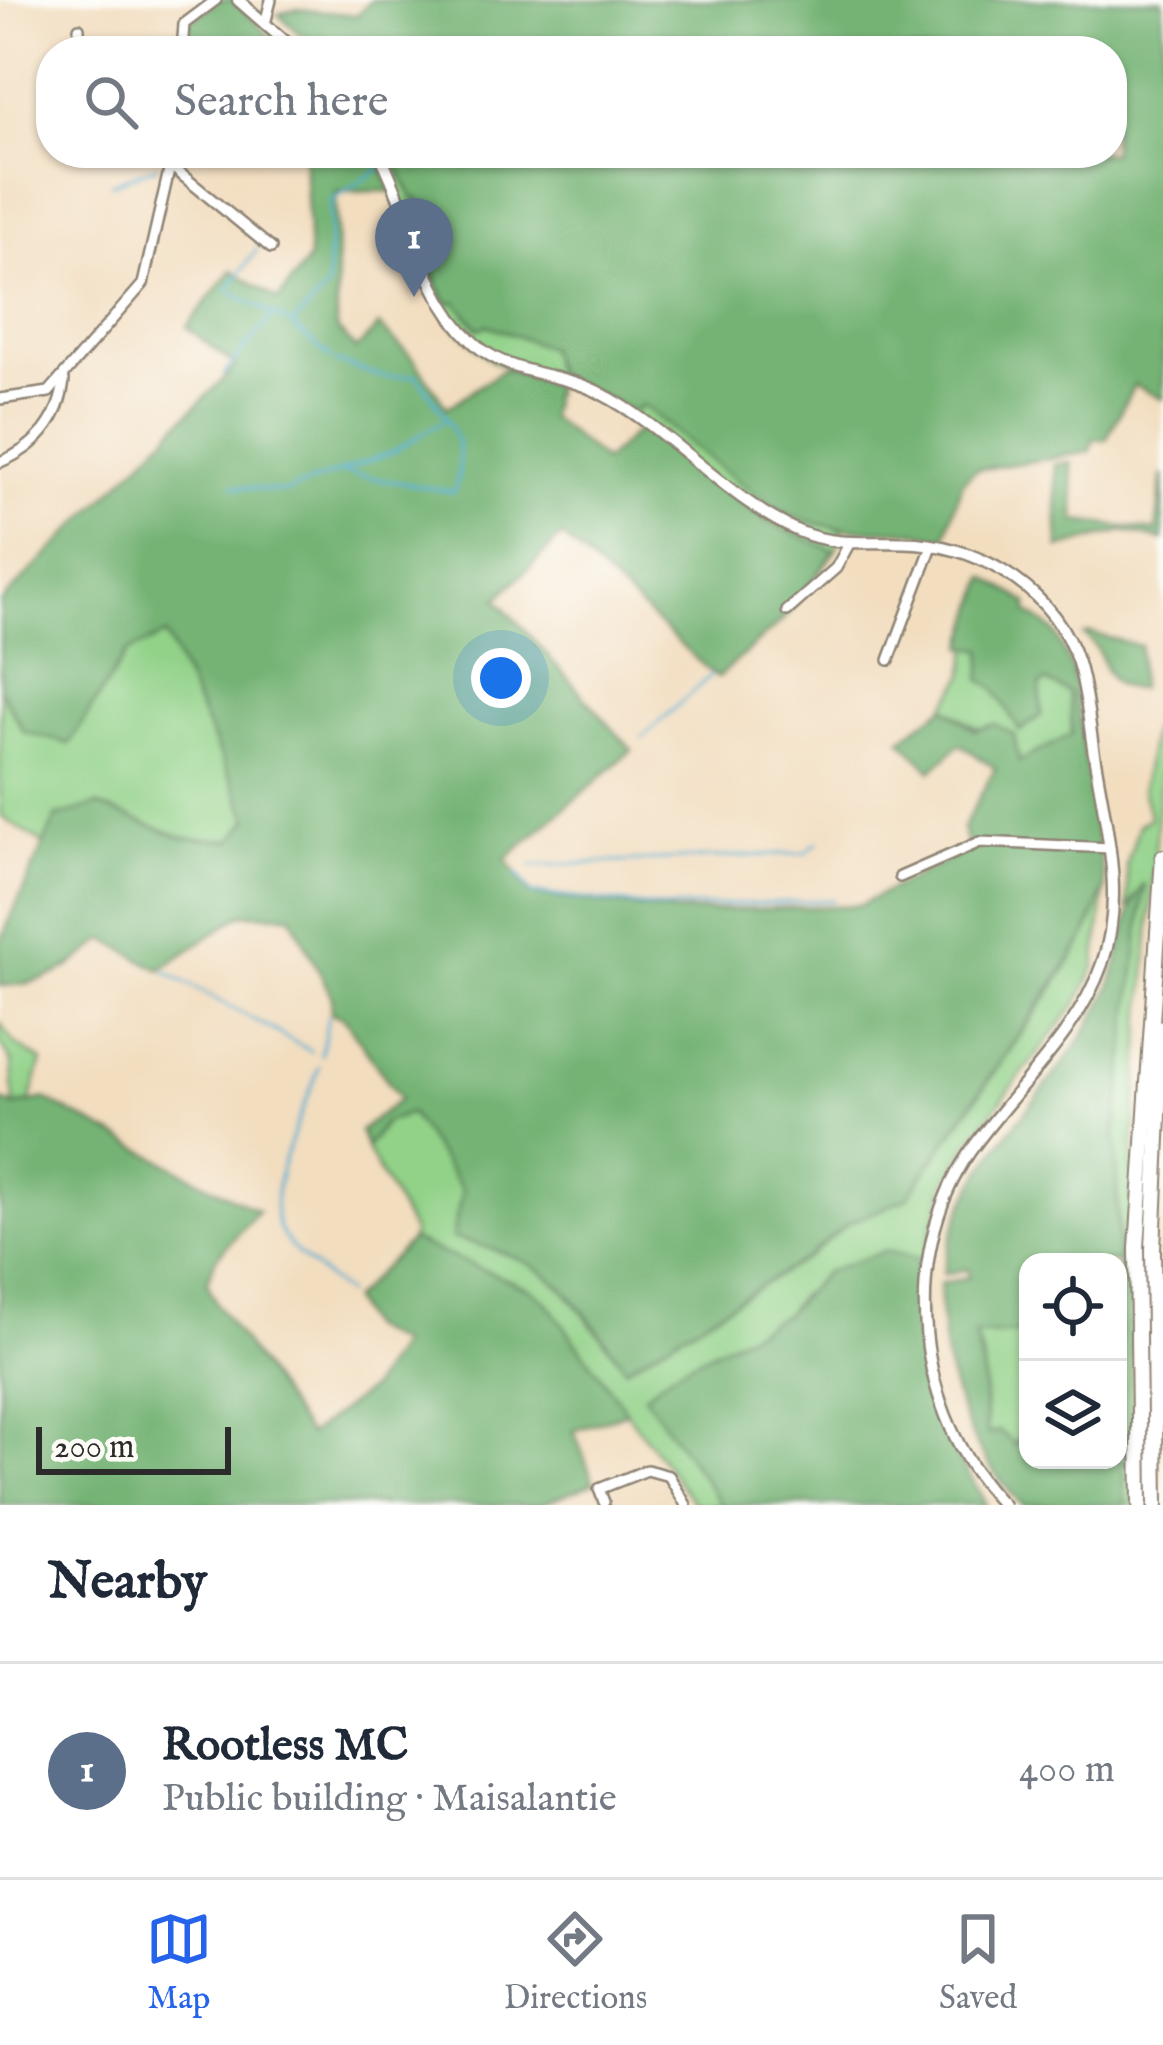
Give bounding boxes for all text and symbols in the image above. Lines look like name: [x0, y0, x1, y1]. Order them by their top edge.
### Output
search box: [36, 36, 1127, 168]
icon: search: [78, 69, 144, 135]
text: Search here: [174, 74, 388, 131]
pin: 1: [375, 198, 453, 297]
your location: [471, 648, 531, 708]
map controls: [1019, 1253, 1127, 1469]
button: locate: [1019, 1253, 1127, 1361]
button: layers: [1019, 1361, 1127, 1469]
scale bar: [36, 1421, 231, 1474]
text: 200 m: [54, 1427, 135, 1469]
text: Nearby: [48, 1551, 207, 1616]
text: Rootless MC: [162, 1718, 408, 1775]
text: 1: [80, 1746, 94, 1795]
text: 400 m: [1019, 1746, 1115, 1795]
text: Public building · Maisalantie: [162, 1775, 617, 1824]
tab: Map: [146, 1906, 212, 2020]
tab: Directions: [504, 1906, 647, 2020]
tab: Saved: [939, 1906, 1017, 2020]

